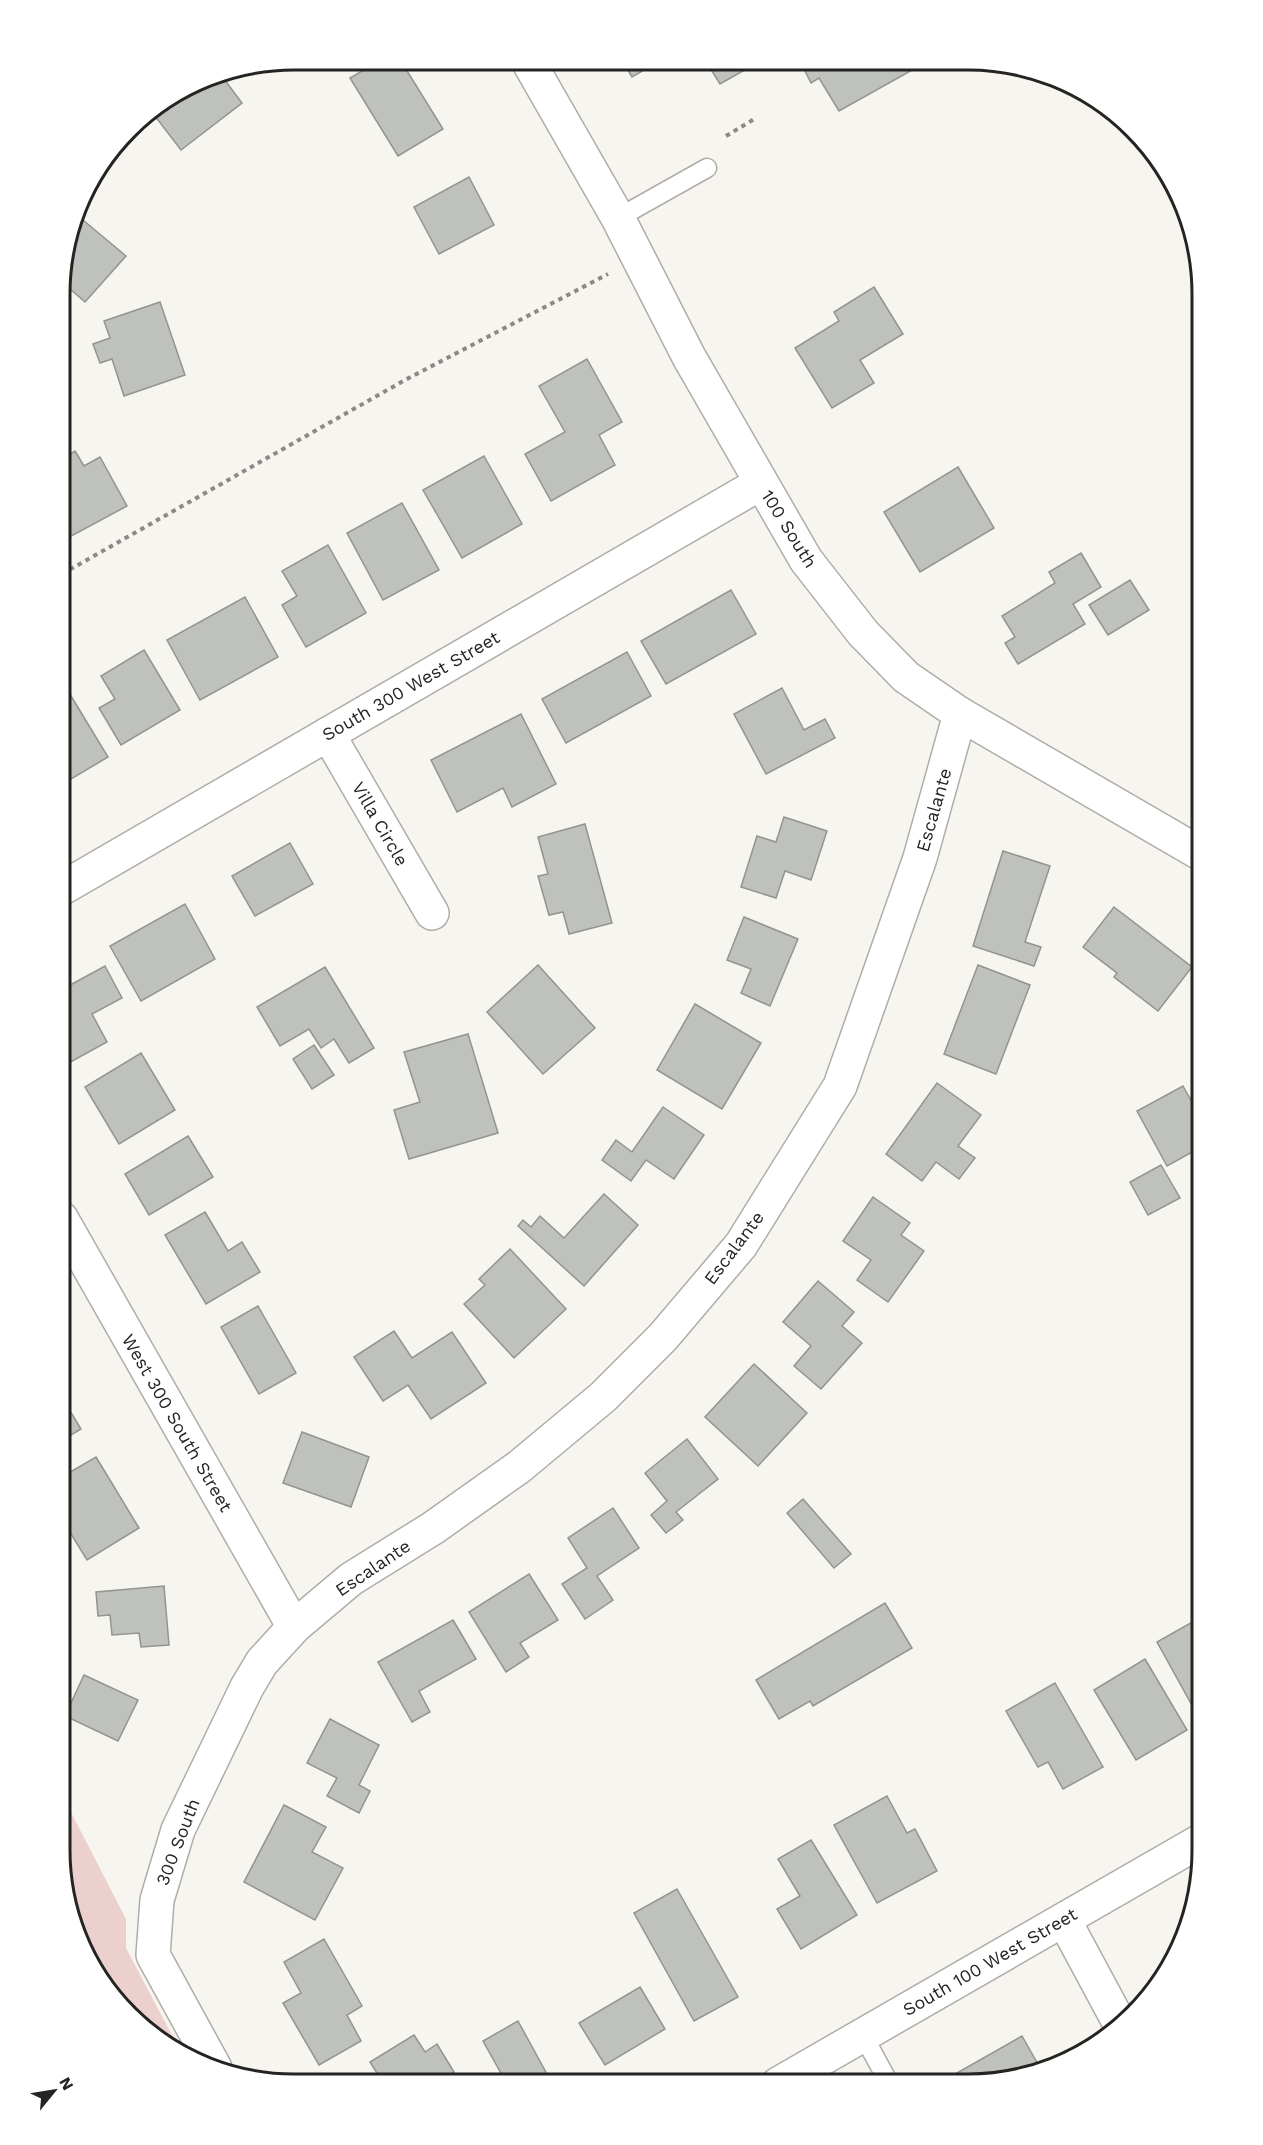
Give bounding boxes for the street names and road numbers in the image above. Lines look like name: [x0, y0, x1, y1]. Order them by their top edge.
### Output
street label: 100 South: [757, 486, 822, 571]
street label: South 300 West Street: [318, 626, 504, 745]
street label: Escalante: [912, 766, 955, 854]
street label: Villa Circle: [348, 778, 413, 870]
street label: Escalante: [699, 1207, 768, 1288]
street label: West 300 South Street: [118, 1330, 237, 1516]
street label: Escalante: [331, 1535, 414, 1600]
street label: 300 South: [151, 1796, 204, 1888]
street label: South 100 West Street: [899, 1903, 1081, 2020]

